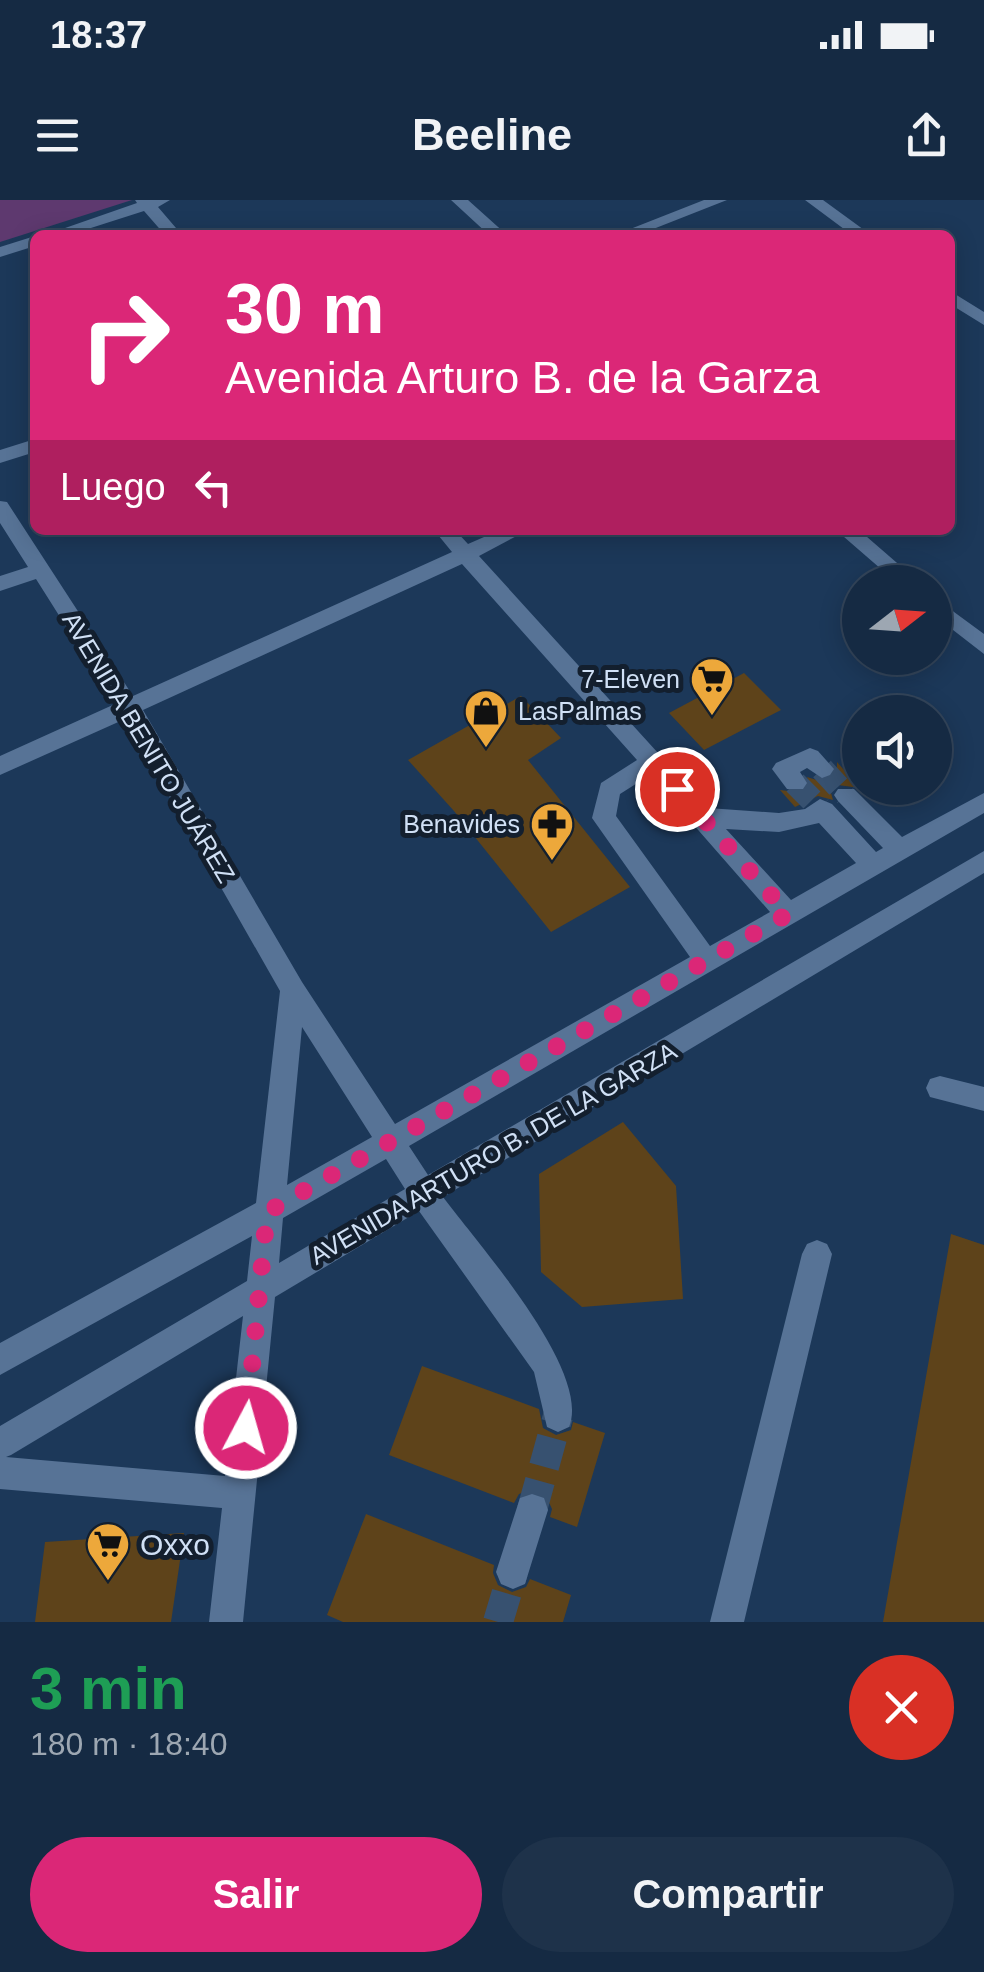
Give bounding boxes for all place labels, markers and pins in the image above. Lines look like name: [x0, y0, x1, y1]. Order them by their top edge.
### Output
supermarket icon: 7-Eleven: [689, 656, 735, 717]
place label: 7-Eleven: [581, 665, 680, 693]
shop icon: LasPalmas: [463, 688, 509, 749]
place label: LasPalmas: [518, 697, 642, 725]
pin: [635, 747, 720, 832]
pharmacy icon: Benavides: [529, 801, 575, 862]
place label: Benavides: [403, 810, 520, 838]
supermarket icon: Oxxo: [85, 1521, 131, 1582]
place label: Oxxo: [140, 1528, 210, 1561]

